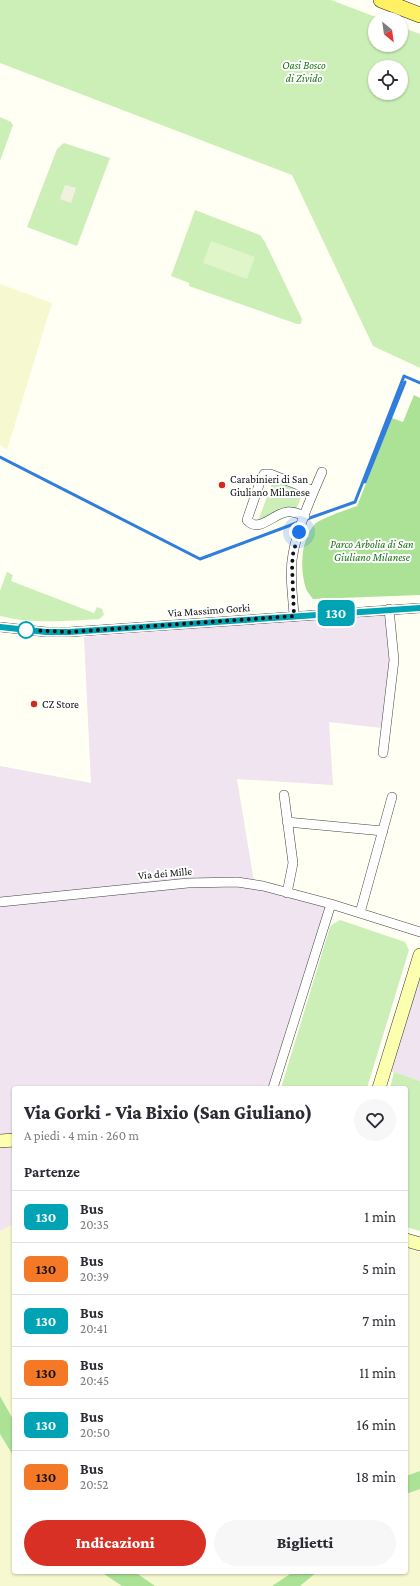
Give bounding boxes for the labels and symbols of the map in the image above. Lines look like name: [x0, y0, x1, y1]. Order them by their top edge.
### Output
north arrow: [368, 12, 408, 52]
park label: Oasi Bosco di Zivido: [282, 59, 326, 84]
place label: Carabinieri di San Giuliano Milanese: [230, 473, 310, 498]
marker: Carabinieri di San Giuliano Milanese: [217, 480, 227, 490]
your location: [289, 522, 309, 542]
park label: Parco Arbolia di San Giuliano Milanese: [330, 538, 414, 563]
line badge: 130: [313, 600, 359, 626]
street label: Via Massimo Gorki: [167, 601, 251, 619]
unlabelled marker: [17, 621, 35, 639]
place label: CZ Store: [42, 698, 79, 710]
marker: CZ Store: [29, 699, 39, 709]
street label: Via dei Mille: [137, 865, 193, 881]

